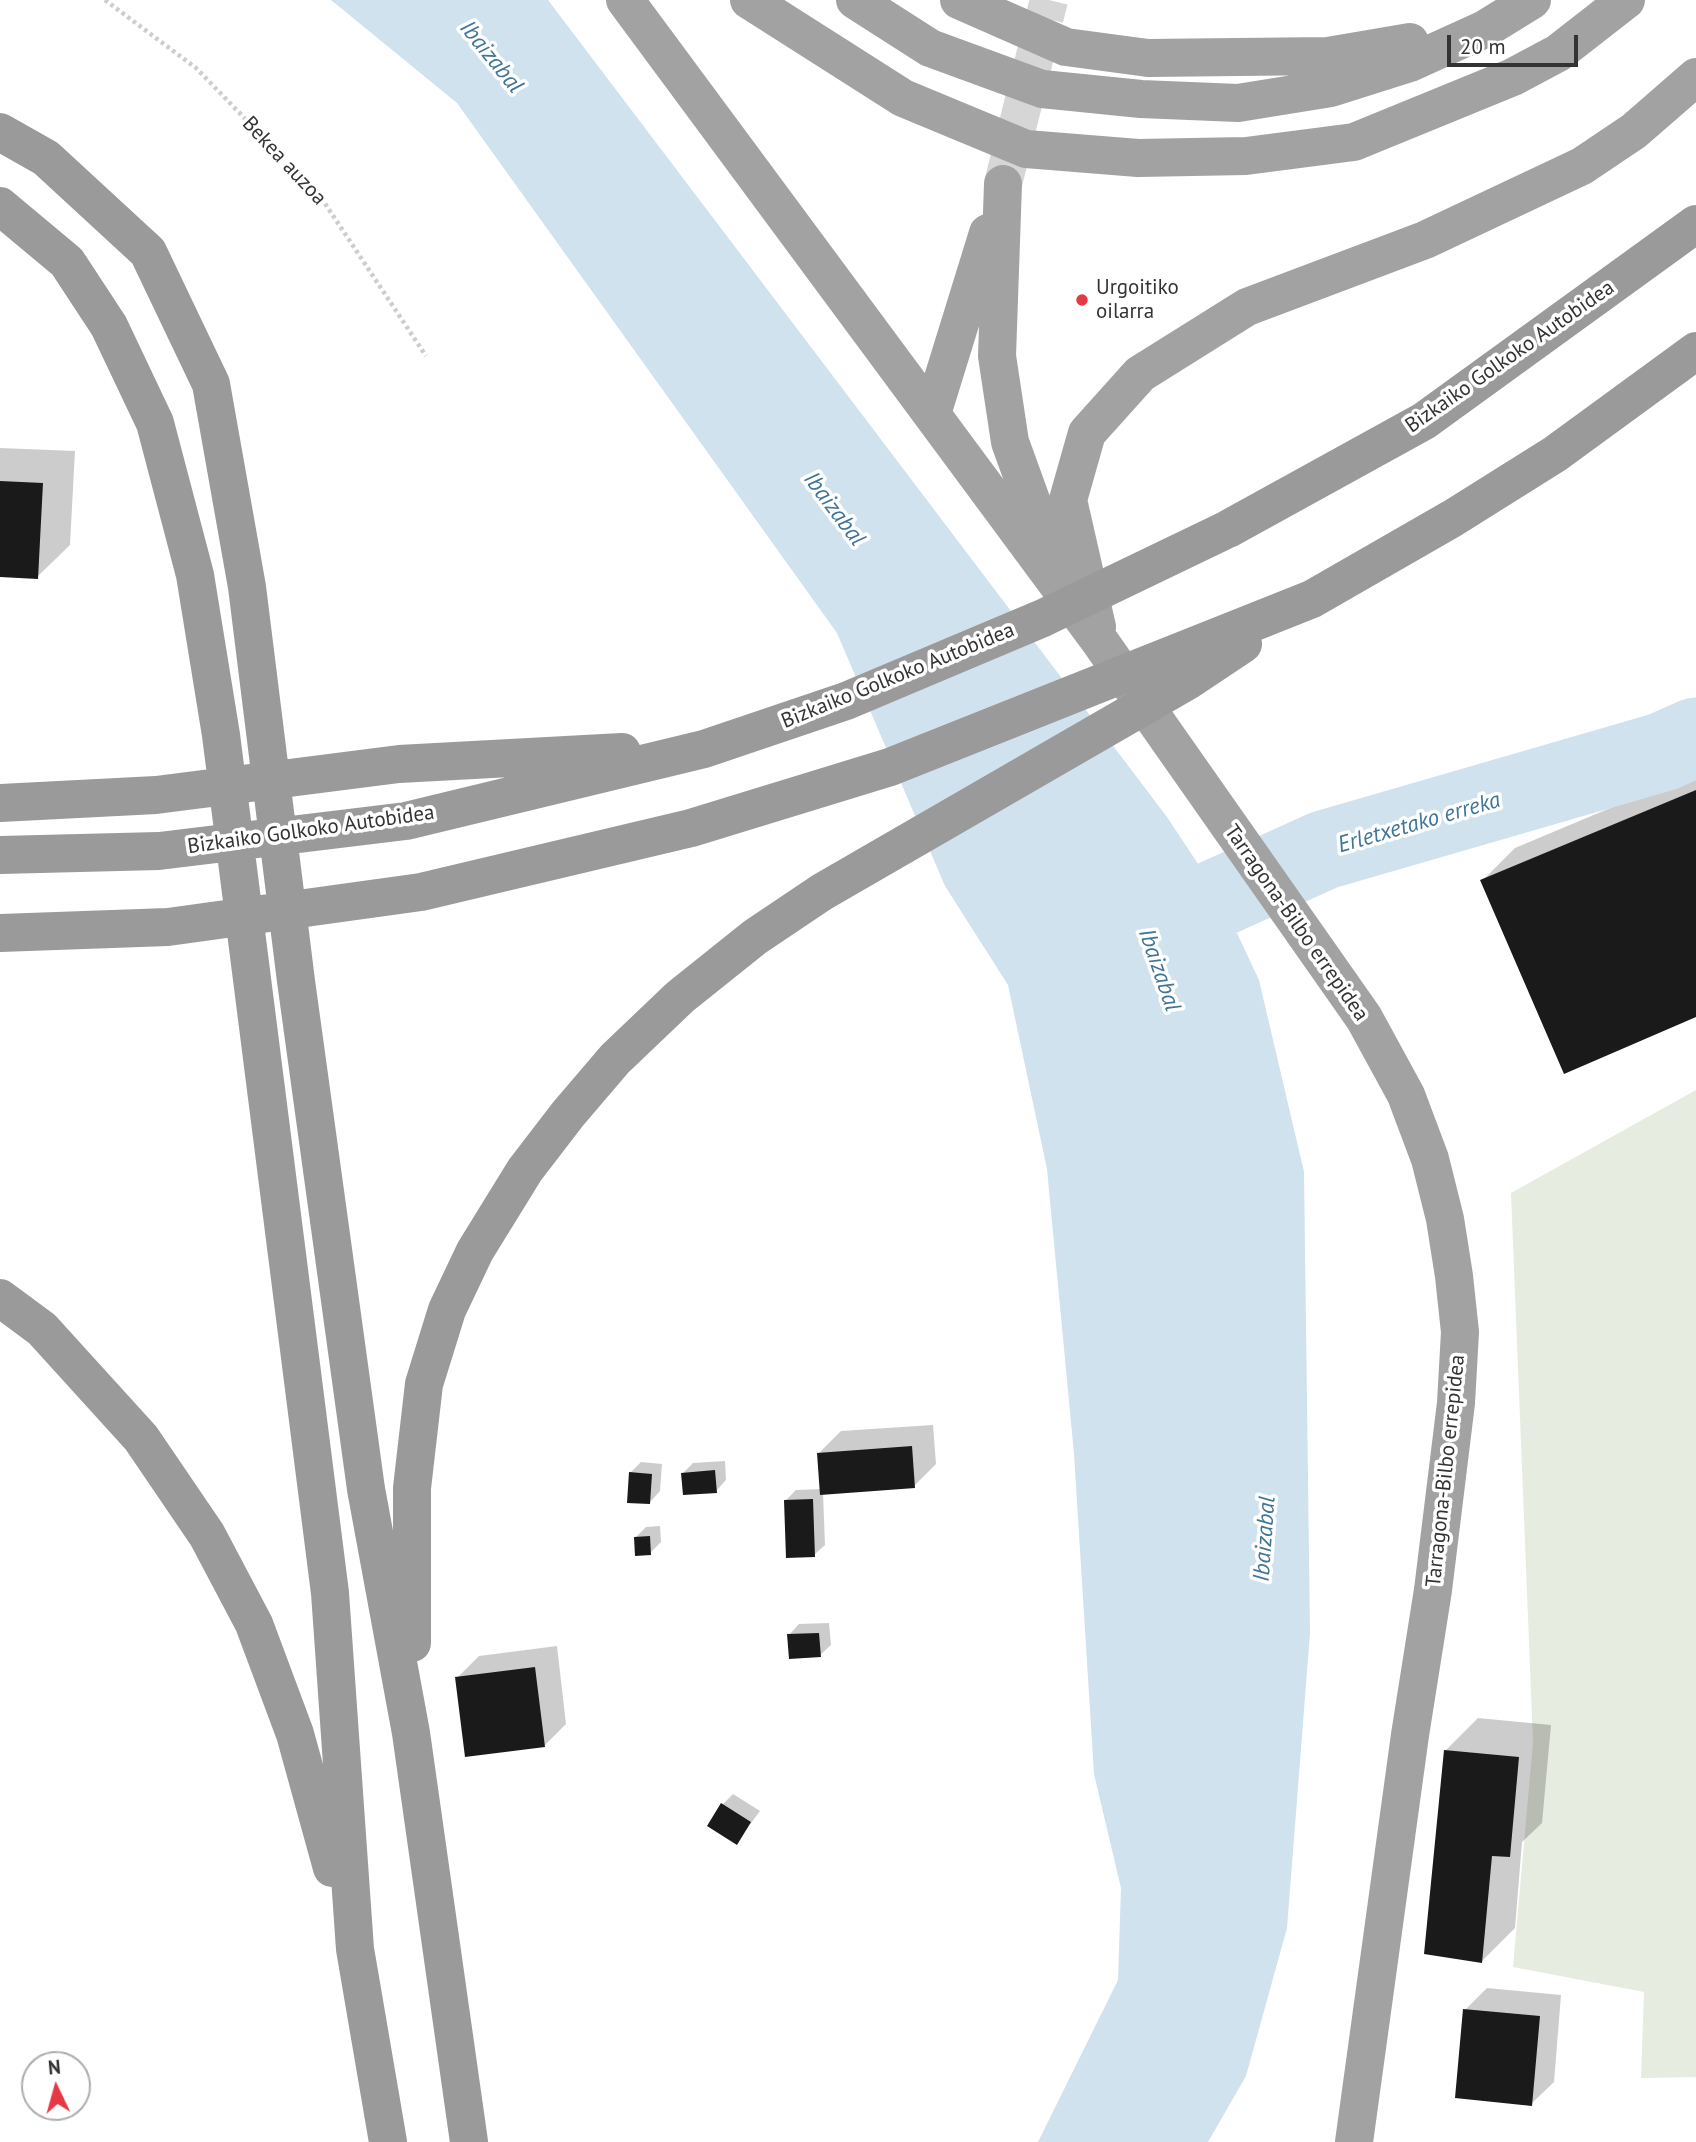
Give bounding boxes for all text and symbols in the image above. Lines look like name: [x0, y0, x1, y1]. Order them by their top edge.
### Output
water label: Ibaizabal: [453, 15, 529, 99]
scale bar: [1451, 21, 1582, 65]
text: 20 m: [1460, 33, 1506, 60]
street label: Bekea auzoa: [237, 111, 331, 211]
place label: Urgoitiko oilarra: [1096, 275, 1179, 325]
street label: Bizkaiko Golkoko Autobidea: [1401, 275, 1619, 439]
marker: Urgoitiko oilarra: [1074, 292, 1090, 308]
water label: Ibaizabal: [797, 467, 871, 551]
street label: Bizkaiko Golkoko Autobidea: [778, 618, 1018, 734]
water label: Erletxetako erreka: [1335, 787, 1503, 859]
street label: Bizkaiko Golkoko Autobidea: [186, 800, 436, 860]
street label: Tarragona-Bilbo errepidea: [1219, 820, 1373, 1026]
water label: Ibaizabal: [1132, 925, 1186, 1015]
street label: Tarragona-Bilbo errepidea: [1421, 1353, 1471, 1589]
water label: Ibaizabal: [1248, 1495, 1282, 1583]
north arrow: [21, 2051, 91, 2121]
text: N: [47, 2055, 62, 2080]

